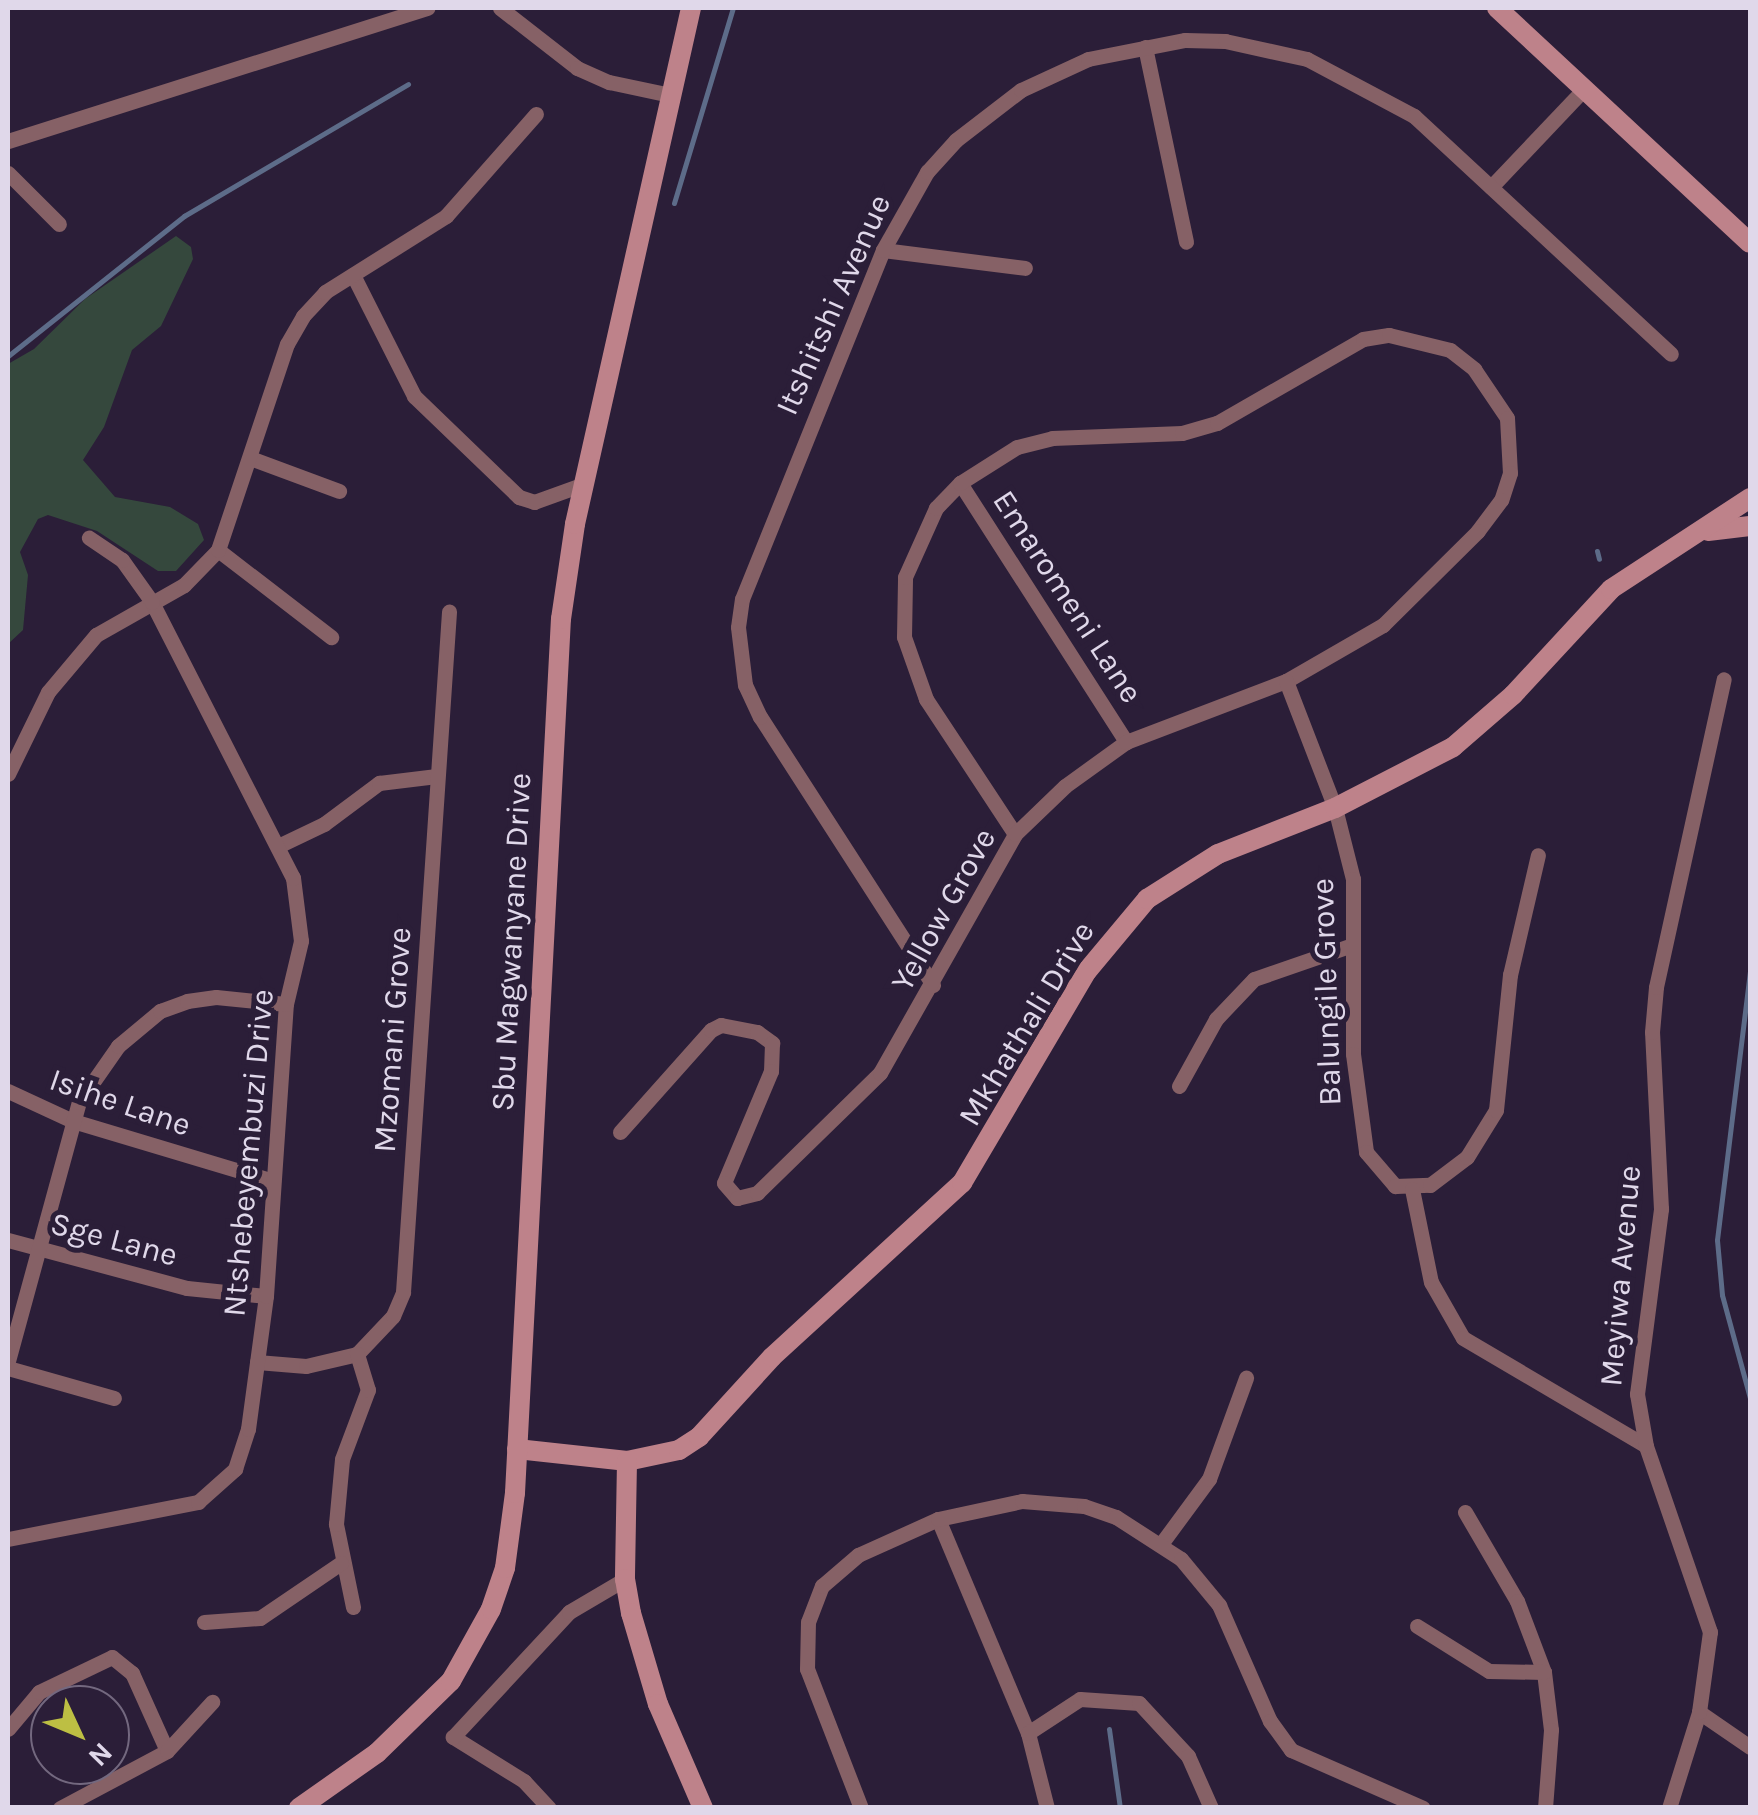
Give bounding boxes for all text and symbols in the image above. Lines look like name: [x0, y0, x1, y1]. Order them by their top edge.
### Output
street label: Itshitshi Avenue: [768, 189, 900, 421]
street label: Emaromeni Lane: [984, 484, 1150, 710]
street label: Sbu Magwanyane Drive: [484, 772, 540, 1112]
street label: Yellow Grove: [884, 822, 1004, 998]
street label: Balungile Grove: [1304, 877, 1350, 1107]
street label: Mkhathali Drive: [951, 915, 1103, 1133]
street label: Mzomani Grove: [366, 926, 420, 1154]
street label: Ntshebeyembuzi Drive: [216, 988, 282, 1318]
street label: Isihe Lane: [44, 1061, 196, 1145]
street label: Meyiwa Avenue: [1592, 1164, 1650, 1388]
street label: Sge Lane: [46, 1205, 182, 1275]
north arrow: [30, 1685, 130, 1785]
text: N: [82, 1736, 119, 1773]

